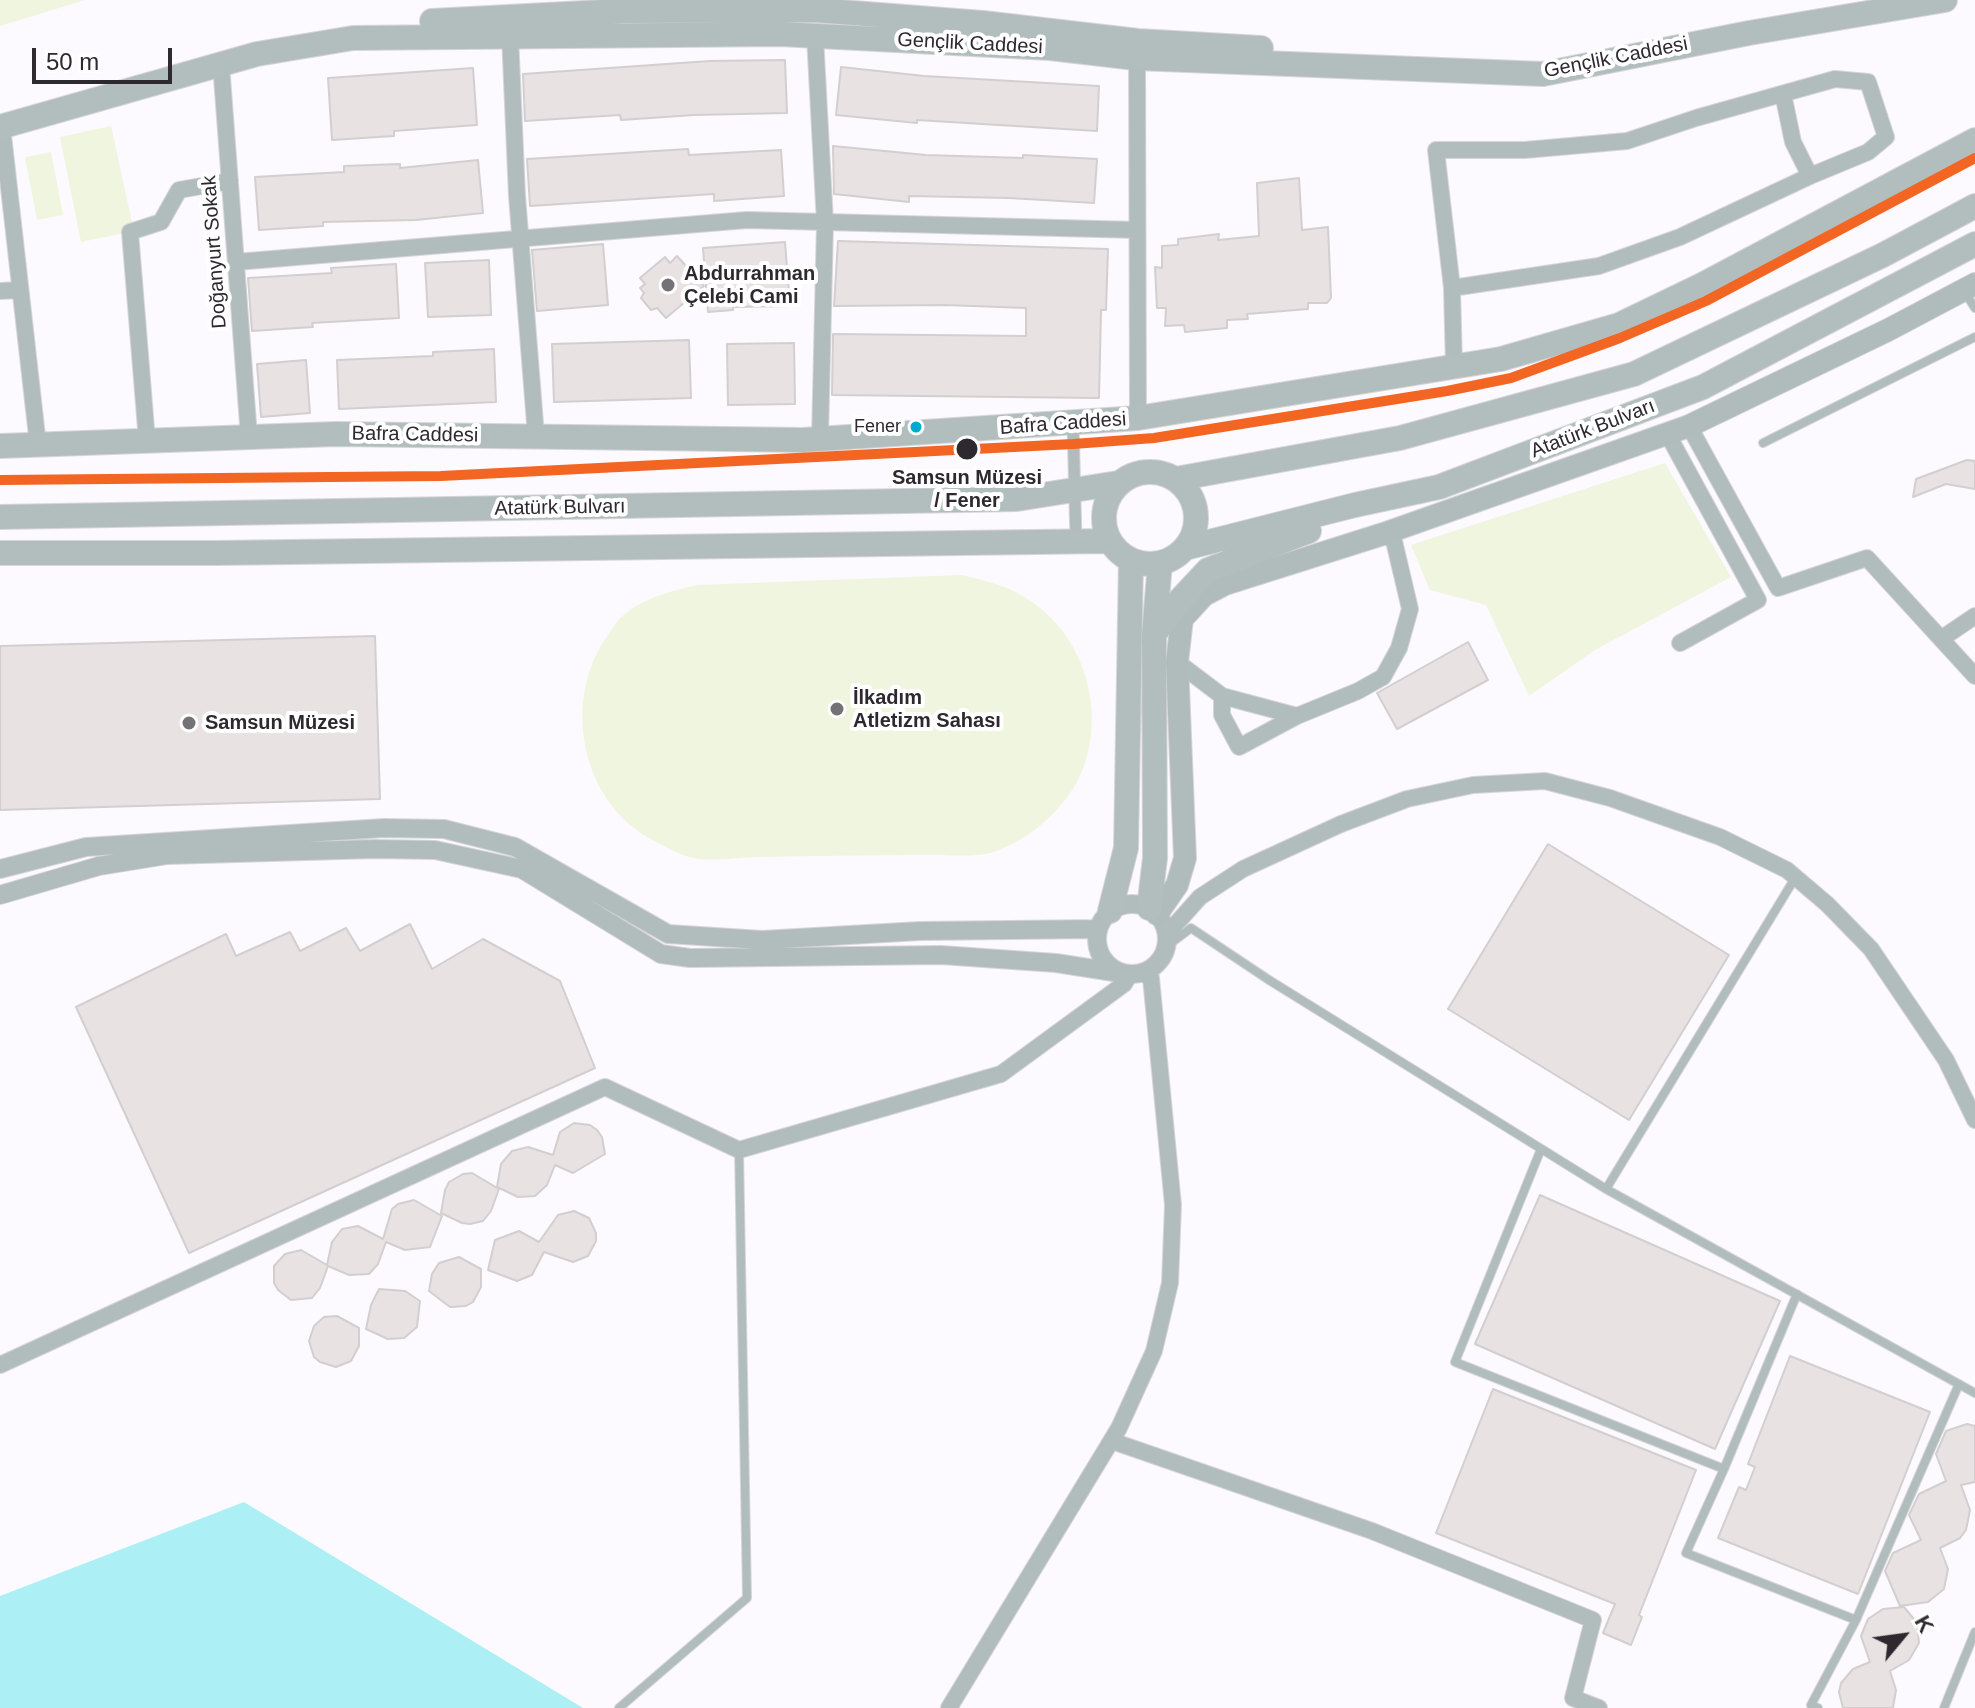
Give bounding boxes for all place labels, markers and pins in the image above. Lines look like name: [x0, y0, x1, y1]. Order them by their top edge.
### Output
place label: Abdurrahman Çelebi Cami: [684, 262, 815, 309]
marker: Abdurrahman Çelebi Cami: [659, 276, 677, 294]
place label: Fener: [854, 416, 901, 438]
marker: Fener: [908, 419, 924, 435]
marker: Samsun Müzesi / Fener: [954, 436, 980, 462]
place label: Samsun Müzesi / Fener: [892, 466, 1042, 513]
place label: İlkadım Atletizm Sahası: [853, 686, 1001, 733]
marker: İlkadım Atletizm Sahası: [828, 700, 846, 718]
place label: Samsun Müzesi: [205, 711, 355, 735]
marker: Samsun Müzesi: [180, 714, 198, 732]

